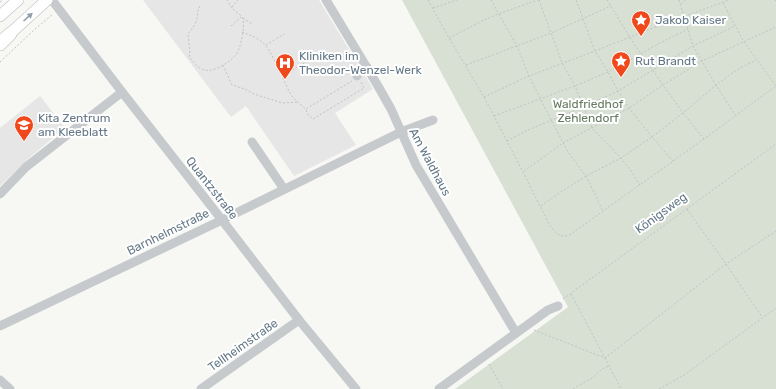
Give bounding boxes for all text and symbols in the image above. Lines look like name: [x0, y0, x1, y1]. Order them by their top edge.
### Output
place icon: Jakob Kaiser: [630, 9, 652, 37]
one-way arrow: [23, 12, 33, 22]
place label: Jakob Kaiser: [655, 13, 727, 27]
place label: Kliniken im Theodor-Wenzel-Werk: [299, 49, 423, 77]
place icon: Rut Brandt: [610, 50, 632, 78]
hospital icon: Kliniken im Theodor-Wenzel-Werk: [274, 52, 296, 80]
place label: Rut Brandt: [635, 54, 696, 68]
park label: Waldfriedhof Zehlendorf: [553, 97, 624, 125]
place label: Kita Zentrum am Kleeblatt: [38, 111, 110, 139]
school or university icon: Kita Zentrum am Kleeblatt: [13, 114, 35, 142]
street label: Am Waldhaus: [406, 126, 454, 198]
street label: Quantzstraße: [183, 154, 241, 222]
street label: Königsweg: [632, 190, 690, 236]
street label: Barnhelmstraße: [125, 206, 212, 258]
street label: Tellheimstraße: [206, 316, 281, 374]

